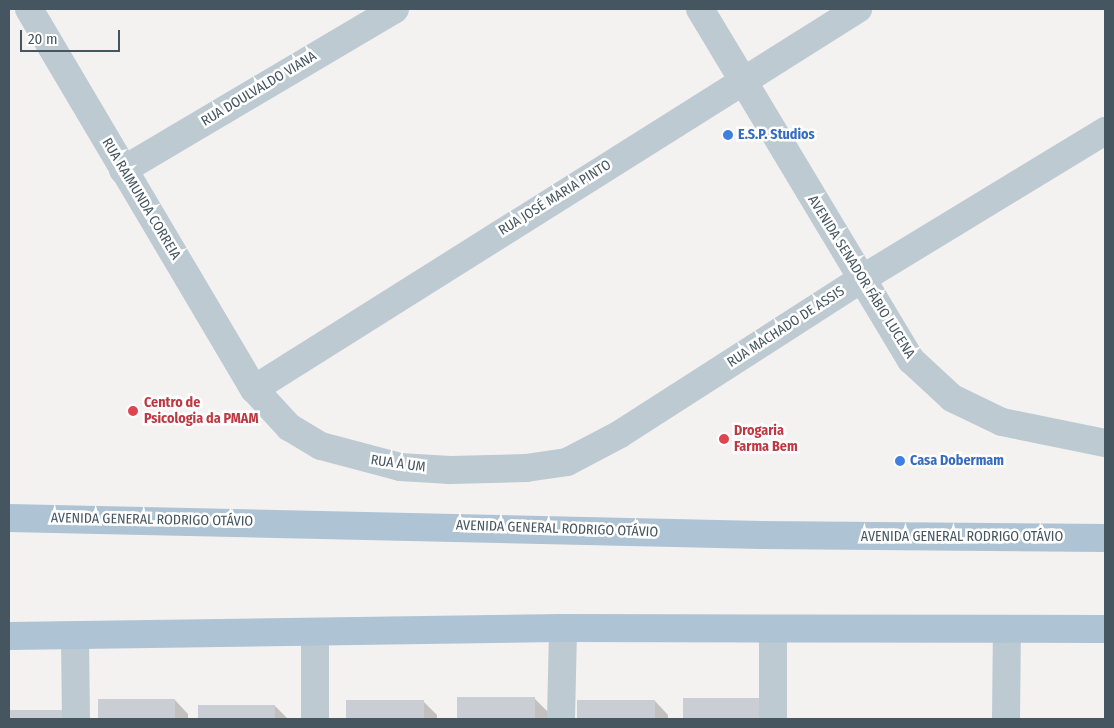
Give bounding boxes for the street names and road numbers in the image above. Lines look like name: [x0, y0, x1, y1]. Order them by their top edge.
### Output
street label: RUA DOULVALDO VIANA: [198, 48, 320, 130]
street label: RUA RAIMUNDA CORREIA: [98, 135, 184, 263]
street label: RUA JOSÉ MARIA PINTO: [496, 157, 614, 239]
street label: AVENIDA SENADOR FÁBIO LUCENA: [804, 193, 918, 361]
street label: RUA MACHADO DE ASSIS: [724, 283, 848, 371]
street label: RUA A UM: [370, 452, 426, 476]
street label: AVENIDA GENERAL RODRIGO OTÁVIO: [51, 510, 253, 530]
street label: AVENIDA GENERAL RODRIGO OTÁVIO: [456, 517, 658, 541]
street label: AVENIDA GENERAL RODRIGO OTÁVIO: [861, 529, 1063, 545]

